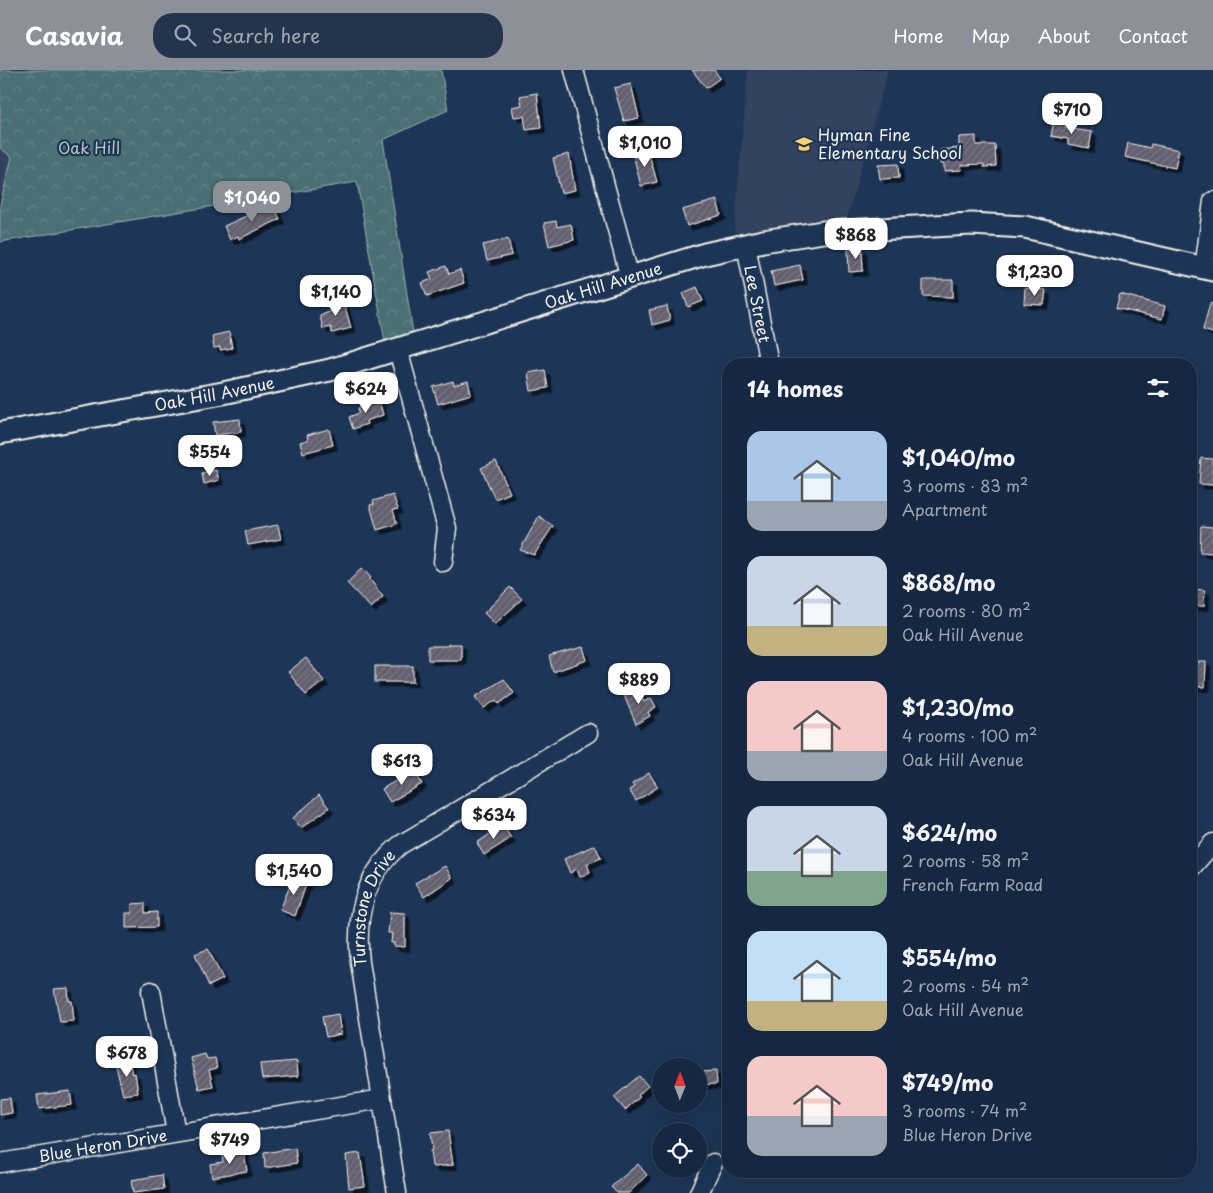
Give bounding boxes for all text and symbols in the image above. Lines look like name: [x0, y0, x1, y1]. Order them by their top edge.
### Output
search box: [153, 13, 503, 58]
text: Casavia: [25, 17, 123, 53]
icon: search: [171, 21, 199, 49]
text: Search here: [211, 21, 320, 49]
text: Home: [893, 22, 943, 49]
text: Map: [971, 22, 1010, 49]
text: About: [1038, 22, 1090, 49]
text: Contact: [1118, 22, 1188, 49]
pin: $710: [1042, 92, 1102, 135]
text: $710: [1053, 97, 1091, 121]
place label: Hyman Fine Elementary School: [818, 122, 962, 164]
pin: $1,010: [604, 126, 686, 168]
text: $1,010: [619, 130, 671, 154]
school or university icon: Hyman Fine Elementary School: [794, 134, 814, 154]
park label: Oak Hill: [58, 135, 120, 159]
pin: $1,040: [211, 180, 293, 223]
text: $1,040: [224, 185, 280, 209]
pin: $868: [826, 218, 886, 260]
text: $868: [836, 222, 876, 246]
pin: $1,230: [994, 254, 1076, 297]
street label: Oak Hill Avenue: [541, 255, 665, 314]
text: $1,230: [1007, 259, 1063, 283]
street label: Lee Street: [739, 263, 778, 345]
pin: $1,140: [295, 274, 377, 317]
text: $1,140: [311, 279, 361, 303]
street label: Oak Hill Avenue: [152, 369, 277, 416]
pin: $624: [336, 372, 396, 414]
text: 14 homes: [747, 372, 843, 404]
icon: filters: [1144, 374, 1172, 402]
text: $624: [345, 376, 387, 400]
pin: $554: [180, 434, 240, 477]
text: $554: [189, 439, 231, 463]
text: $1,040/mo: [902, 441, 1015, 473]
icon: home: [787, 451, 847, 511]
text: 3 rooms · 83 m²: [902, 473, 1028, 497]
text: Apartment: [902, 497, 987, 521]
text: $868/mo: [902, 566, 995, 598]
icon: home: [787, 576, 847, 636]
text: 2 rooms · 80 m²: [902, 598, 1031, 622]
text: Oak Hill Avenue: [902, 622, 1024, 646]
pin: $889: [609, 662, 669, 705]
text: $889: [619, 667, 659, 691]
text: $1,230/mo: [902, 691, 1014, 723]
icon: home: [787, 701, 847, 761]
text: 4 rooms · 100 m²: [902, 723, 1037, 747]
pin: $613: [372, 744, 432, 786]
text: Oak Hill Avenue: [902, 747, 1024, 771]
text: $613: [383, 748, 422, 772]
pin: $634: [464, 798, 524, 840]
text: $634: [473, 802, 515, 826]
text: $624/mo: [902, 816, 997, 848]
icon: home: [787, 826, 847, 886]
street label: Turnstone Drive: [346, 843, 400, 968]
text: 2 rooms · 58 m²: [902, 848, 1029, 872]
pin: $1,540: [253, 854, 335, 896]
text: $1,540: [267, 858, 321, 882]
text: French Farm Road: [902, 872, 1043, 896]
text: $554/mo: [902, 941, 997, 973]
icon: home: [787, 951, 847, 1011]
text: 2 rooms · 54 m²: [902, 973, 1029, 997]
text: Oak Hill Avenue: [902, 997, 1024, 1021]
pin: $678: [97, 1036, 157, 1078]
text: $678: [107, 1040, 147, 1064]
north arrow: [652, 1058, 708, 1112]
map controls: [652, 1058, 707, 1178]
text: $749/mo: [902, 1066, 993, 1098]
icon: home: [787, 1076, 847, 1136]
text: 3 rooms · 74 m²: [902, 1098, 1027, 1122]
street label: Blue Heron Drive: [36, 1122, 169, 1167]
pin: $749: [200, 1122, 260, 1165]
text: Blue Heron Drive: [902, 1122, 1032, 1146]
button: locate: [652, 1123, 707, 1178]
text: $749: [210, 1127, 250, 1151]

